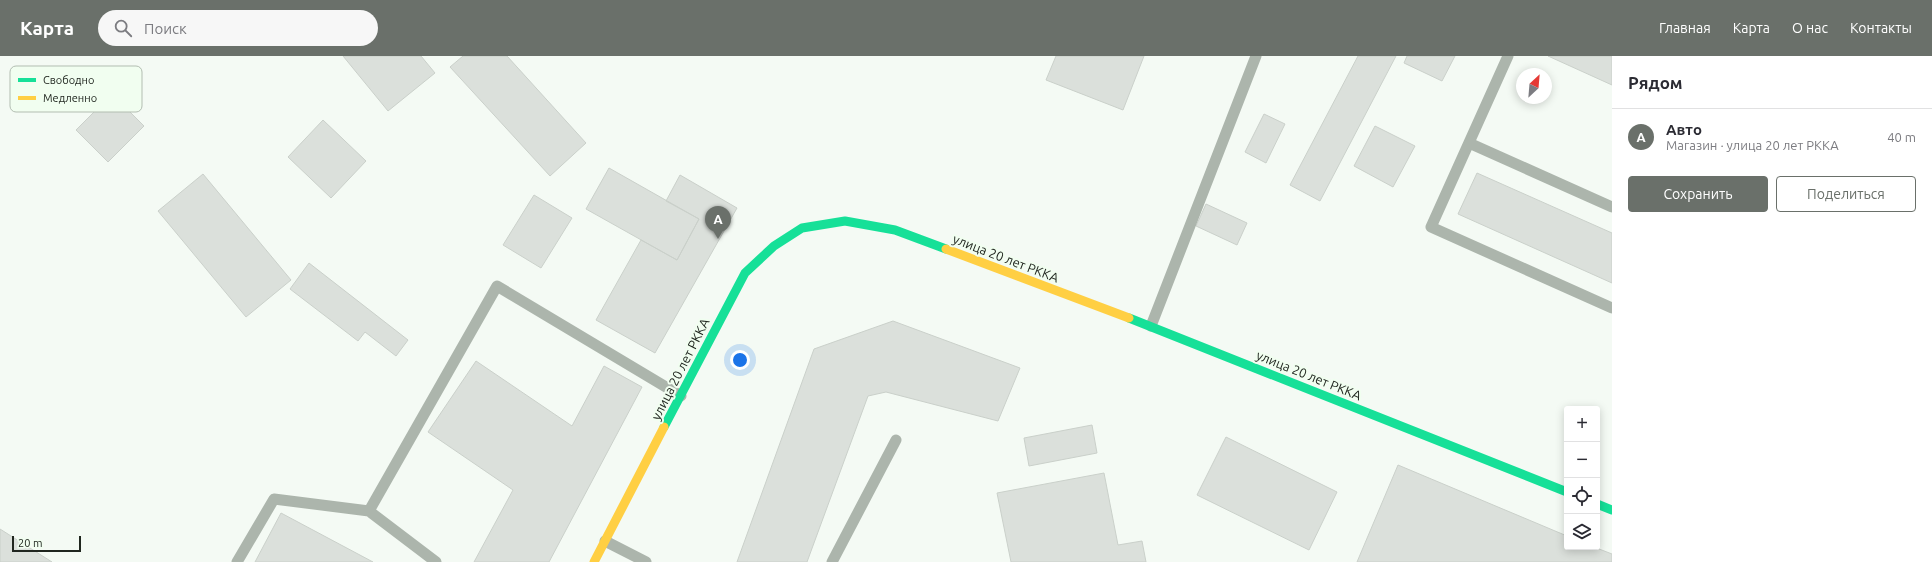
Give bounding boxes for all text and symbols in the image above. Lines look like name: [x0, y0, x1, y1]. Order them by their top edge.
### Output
search box: [98, 10, 378, 46]
text: Карта: [20, 17, 74, 39]
icon: search: [112, 17, 134, 39]
text: Поиск: [144, 20, 187, 37]
text: Главная: [1659, 20, 1711, 36]
text: Карта: [1733, 20, 1770, 36]
text: О нас: [1792, 20, 1828, 36]
text: Контакты: [1850, 20, 1912, 36]
legend: [10, 66, 142, 112]
north arrow: [1516, 68, 1552, 104]
text: Рядом: [1628, 73, 1683, 92]
text: Свободно: [43, 74, 94, 86]
text: Медленно: [43, 92, 97, 104]
text: Авто: [1666, 121, 1702, 138]
text: A: [1636, 130, 1646, 144]
text: 40 m: [1887, 130, 1916, 144]
text: Магазин · улица 20 лет РККА: [1666, 138, 1839, 152]
button: Сохранить: [1628, 176, 1768, 212]
button: Поделиться: [1776, 176, 1916, 212]
pin: A: [705, 206, 731, 239]
street label: улица 20 лет РККА: [951, 231, 1061, 285]
street label: улица 20 лет РККА: [648, 315, 712, 422]
street label: улица 20 лет РККА: [1254, 347, 1364, 403]
your location: [730, 350, 750, 370]
map controls: [1564, 406, 1600, 550]
button: +: [1564, 406, 1600, 442]
button: −: [1564, 442, 1600, 478]
button: locate: [1564, 478, 1600, 514]
button: layers: [1564, 514, 1600, 550]
scale bar: [12, 534, 81, 553]
text: 20 m: [18, 537, 42, 549]

